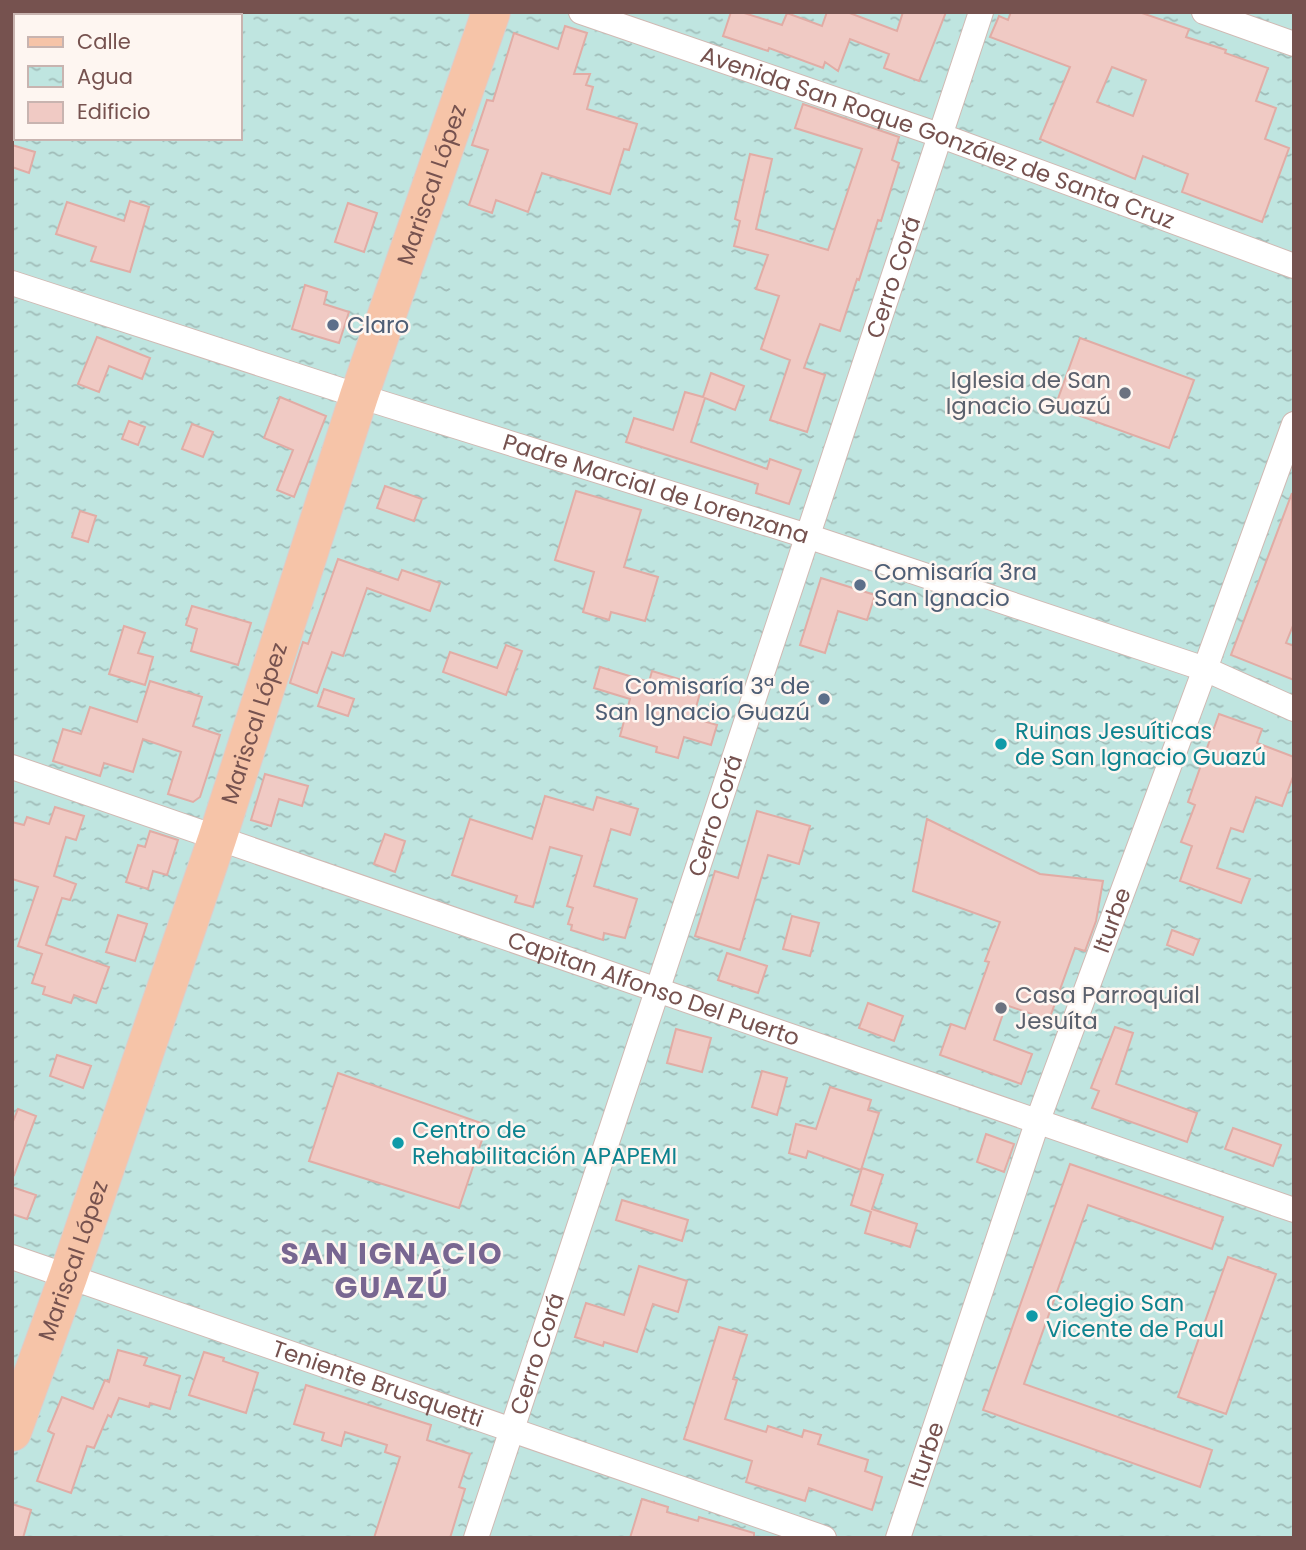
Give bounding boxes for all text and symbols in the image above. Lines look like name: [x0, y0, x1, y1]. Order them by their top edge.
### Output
legend: [14, 14, 242, 140]
text: Calle: [77, 27, 131, 56]
street label: Avenida San Roque González de Santa Cruz: [696, 38, 1179, 237]
text: Agua: [77, 62, 133, 91]
text: Edificio: [77, 97, 151, 126]
street label: Mariscal López: [389, 100, 474, 269]
street label: Cerro Corá: [858, 212, 928, 342]
place label: Claro: [347, 309, 409, 341]
marker: Claro: [325, 317, 341, 333]
place label: Iglesia de San Ignacio Guazú: [946, 364, 1111, 422]
marker: Iglesia de San Ignacio Guazú: [1117, 385, 1133, 401]
street label: Padre Marcial de Lorenzana: [499, 426, 813, 552]
place label: Comisaría 3ra San Ignacio: [874, 556, 1037, 614]
marker: Comisaría 3ra San Ignacio: [852, 577, 868, 593]
street label: Mariscal López: [213, 638, 295, 808]
place label: Comisaría 3ª de San Ignacio Guazú: [595, 670, 810, 728]
marker: Comisaría 3ª de San Ignacio Guazú: [816, 691, 832, 707]
place label: Ruinas Jesuíticas de San Ignacio Guazú: [1015, 715, 1266, 773]
marker: Ruinas Jesuíticas de San Ignacio Guazú: [993, 736, 1009, 752]
street label: Cerro Corá: [680, 750, 750, 881]
street label: Iturbe: [1085, 883, 1139, 957]
street label: Capitan Alfonso Del Puerto: [503, 924, 804, 1054]
place label: Casa Parroquial Jesuíta: [1015, 979, 1200, 1037]
marker: Casa Parroquial Jesuíta: [993, 1000, 1009, 1016]
place label: Centro de Rehabilitación APAPEMI: [412, 1114, 677, 1172]
marker: Centro de Rehabilitación APAPEMI: [390, 1135, 406, 1151]
street label: Mariscal López: [30, 1176, 116, 1345]
district label: SAN IGNACIO GUAZÚ: [280, 1232, 504, 1309]
place label: Colegio San Vicente de Paul: [1046, 1287, 1224, 1345]
street label: Cerro Corá: [502, 1289, 572, 1419]
marker: Colegio San Vicente de Paul: [1024, 1308, 1040, 1324]
street label: Teniente Brusquetti: [268, 1332, 488, 1435]
street label: Iturbe: [900, 1418, 952, 1491]

